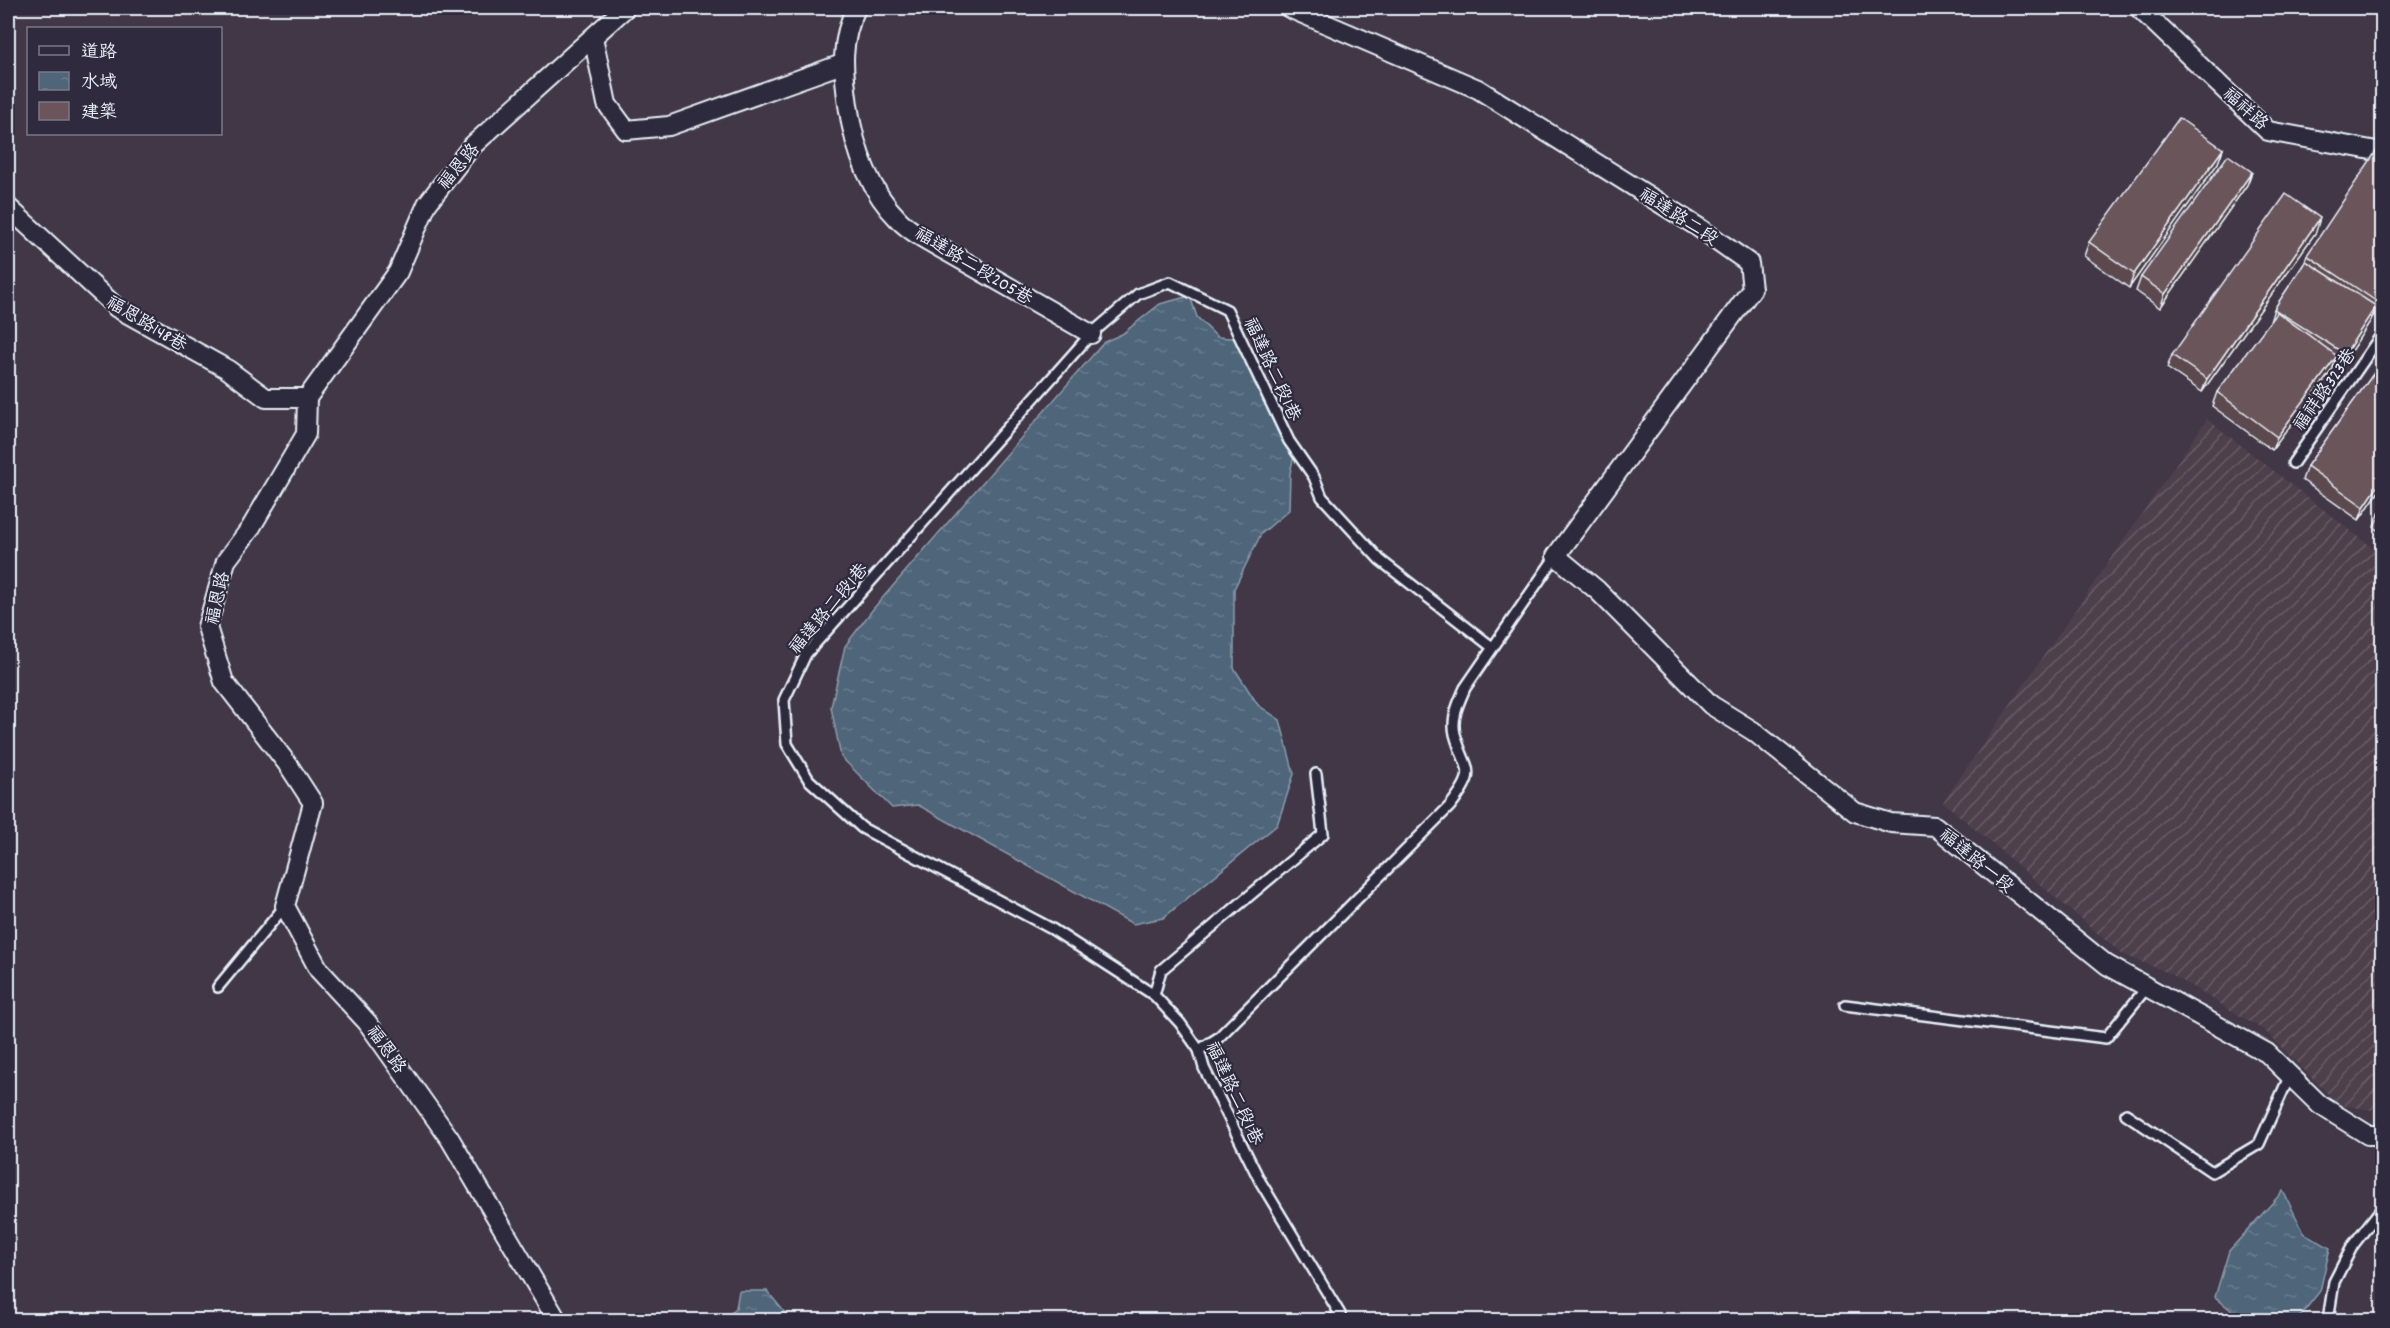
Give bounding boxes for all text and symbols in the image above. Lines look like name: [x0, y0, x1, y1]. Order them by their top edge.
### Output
legend: [27, 27, 222, 135]
text: 道路: [81, 41, 117, 66]
text: 水域: [81, 71, 117, 96]
street label: 福祥路: [2216, 83, 2273, 137]
text: 建築: [81, 101, 117, 126]
street label: 福恩路: [433, 139, 487, 196]
street label: 福達路二段: [1633, 183, 1722, 253]
street label: 福達路二段205巷: [909, 222, 1037, 312]
street label: 福恩路148巷: [100, 291, 191, 359]
street label: 福達路二段1巷: [1236, 314, 1306, 426]
street label: 福祥路323巷: [2288, 344, 2364, 437]
street label: 福達路二段1巷: [784, 559, 875, 661]
street label: 福恩路: [201, 569, 238, 628]
street label: 福達路一段: [1933, 824, 2018, 900]
street label: 福恩路: [359, 1021, 411, 1080]
street label: 福達路二段1巷: [1198, 1038, 1268, 1150]

